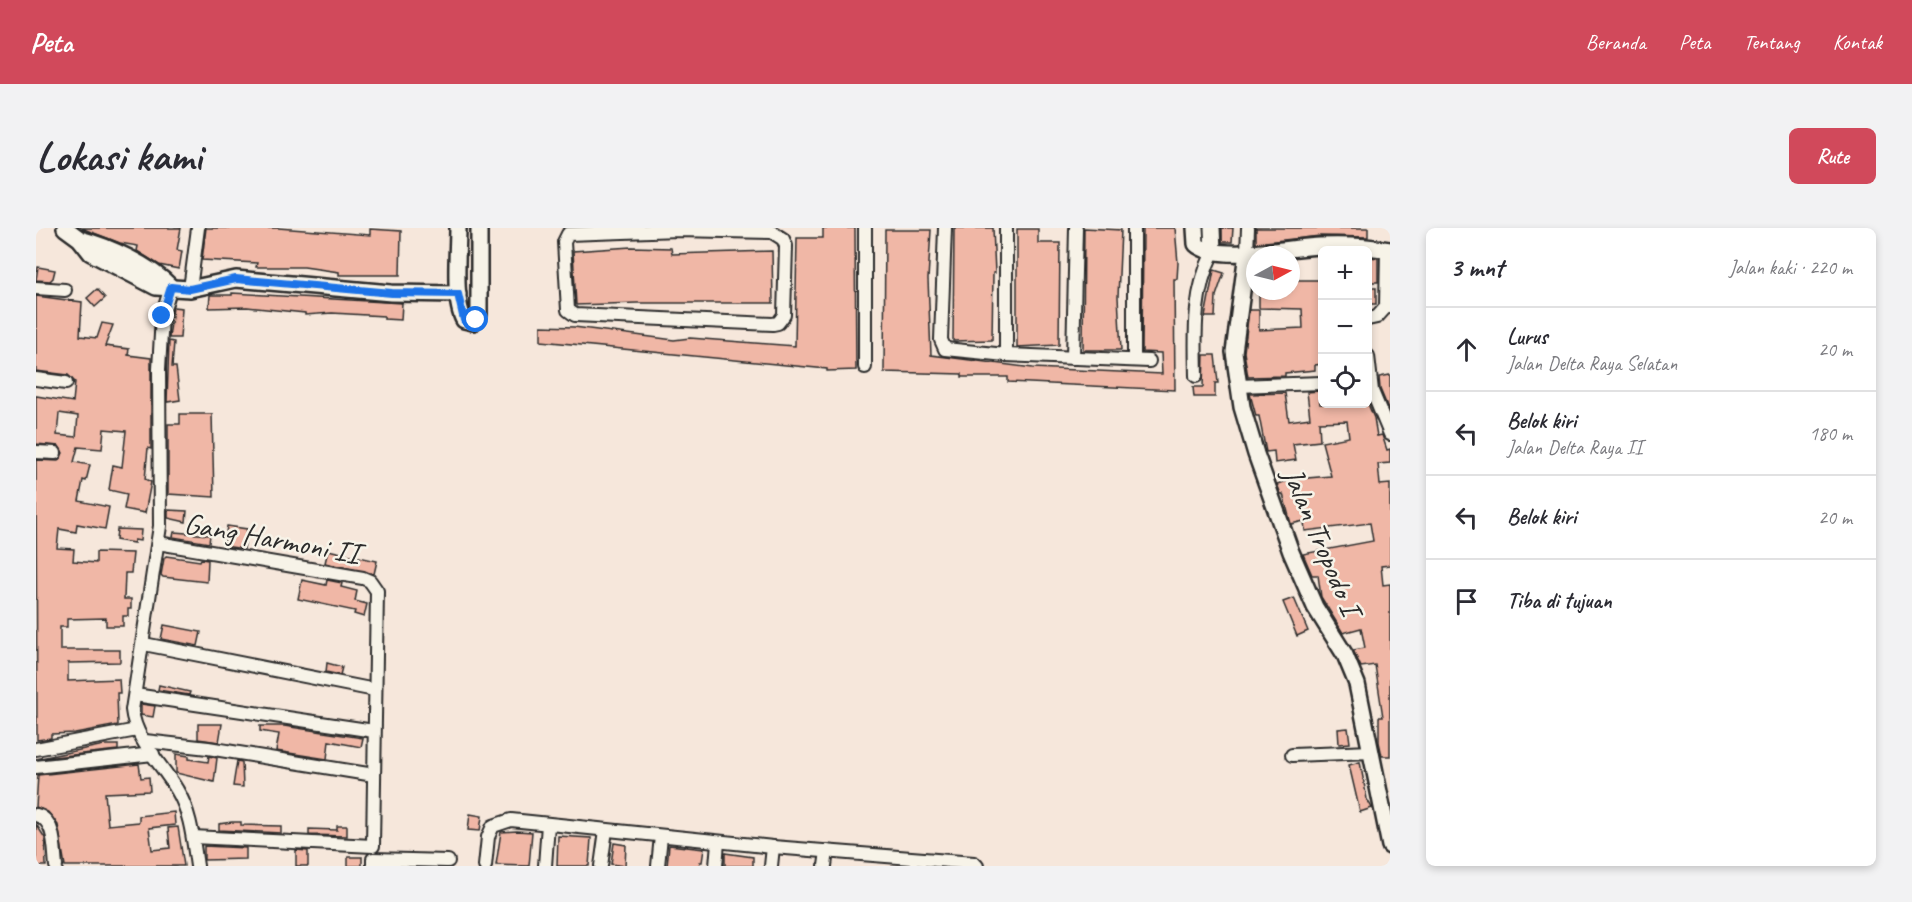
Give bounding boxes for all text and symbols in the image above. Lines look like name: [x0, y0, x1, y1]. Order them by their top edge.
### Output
text: Peta: [30, 25, 73, 60]
text: Beranda: [1586, 29, 1646, 55]
text: Peta: [1679, 29, 1710, 55]
text: Tentang: [1743, 29, 1800, 55]
text: Kontak: [1833, 29, 1882, 55]
button: Rute: [1789, 128, 1876, 184]
text: Lokasi kami: [36, 130, 202, 183]
north arrow: [1246, 246, 1300, 300]
map controls: [1318, 246, 1372, 408]
button: +: [1318, 246, 1372, 300]
text: 3 mnt: [1450, 251, 1503, 284]
text: Jalan kaki · 220 m: [1729, 255, 1852, 280]
button: −: [1318, 300, 1372, 354]
route end: [148, 302, 174, 328]
route start: [462, 306, 488, 332]
text: Lurus: [1507, 323, 1547, 351]
icon: ahead: [1450, 333, 1483, 366]
text: 20 m: [1818, 337, 1852, 362]
text: Jalan Delta Raya Selatan: [1507, 351, 1677, 376]
button: locate: [1318, 354, 1372, 408]
text: Belok kiri: [1507, 407, 1576, 435]
icon: left: [1450, 417, 1483, 450]
text: 180 m: [1809, 421, 1852, 446]
text: Jalan Delta Raya II: [1507, 435, 1643, 460]
street label: Jalan Tropodo I: [1273, 460, 1373, 627]
icon: left: [1450, 501, 1483, 534]
text: Belok kiri: [1507, 503, 1576, 531]
street label: Gang Harmoni II: [181, 504, 368, 573]
text: 20 m: [1818, 505, 1852, 530]
icon: arrive: [1450, 585, 1483, 618]
text: Tiba di tujuan: [1507, 587, 1612, 615]

